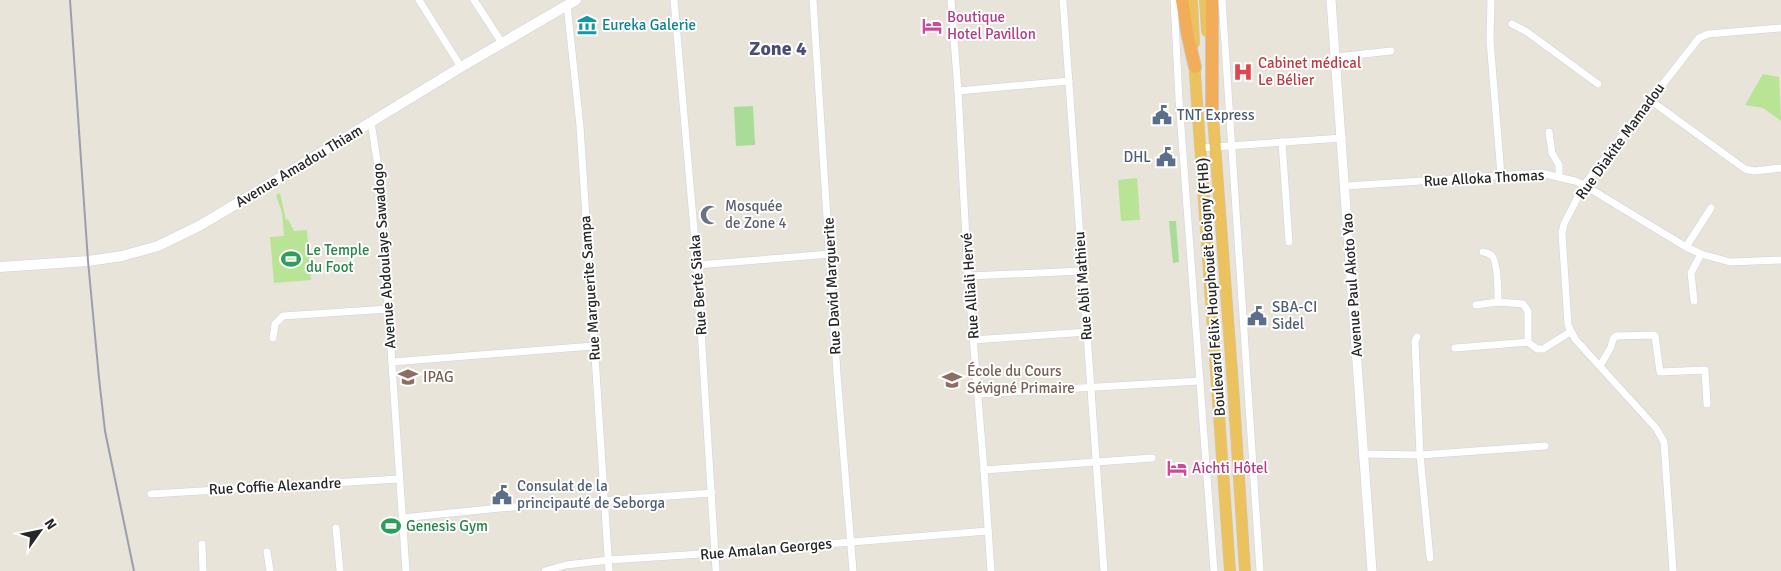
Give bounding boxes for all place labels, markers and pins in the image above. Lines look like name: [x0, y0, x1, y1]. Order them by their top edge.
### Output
place label: Boutique Hotel Pavillon: [947, 8, 1036, 43]
museum icon: Eureka Galerie: [576, 14, 598, 36]
hotel icon: Boutique Hotel Pavillon: [921, 15, 943, 37]
place label: Eureka Galerie: [602, 16, 696, 34]
place label: Cabinet médical Le Bélier: [1258, 54, 1361, 89]
hospital icon: Cabinet médical Le Bélier: [1232, 61, 1254, 83]
public building icon: TNT Express: [1151, 104, 1173, 126]
place label: TNT Express: [1177, 106, 1255, 124]
public building icon: DHL: [1155, 146, 1177, 168]
place label: DHL: [1123, 148, 1151, 166]
place label: Mosquée de Zone 4: [725, 197, 787, 232]
mosque icon: Mosquée de Zone 4: [699, 204, 721, 226]
place label: Le Temple du Foot: [306, 241, 370, 276]
sports icon: Le Temple du Foot: [280, 248, 302, 270]
place label: SBA-CI Sidel: [1272, 298, 1317, 333]
public building icon: SBA-CI Sidel: [1246, 305, 1268, 327]
place label: École du Cours Sévigné Primaire: [967, 361, 1075, 397]
school or university icon: IPAG: [397, 366, 419, 388]
place label: IPAG: [423, 368, 454, 386]
school or university icon: École du Cours Sévigné Primaire: [941, 369, 963, 391]
hotel icon: Aichti Hôtel: [1166, 457, 1188, 479]
place label: Aichti Hôtel: [1192, 459, 1268, 477]
place label: Consulat de la principauté de Seborga: [517, 477, 665, 512]
public building icon: Consulat de la principauté de Seborga: [491, 484, 513, 506]
sports icon: Genesis Gym: [380, 515, 402, 537]
place label: Genesis Gym: [406, 517, 488, 535]

